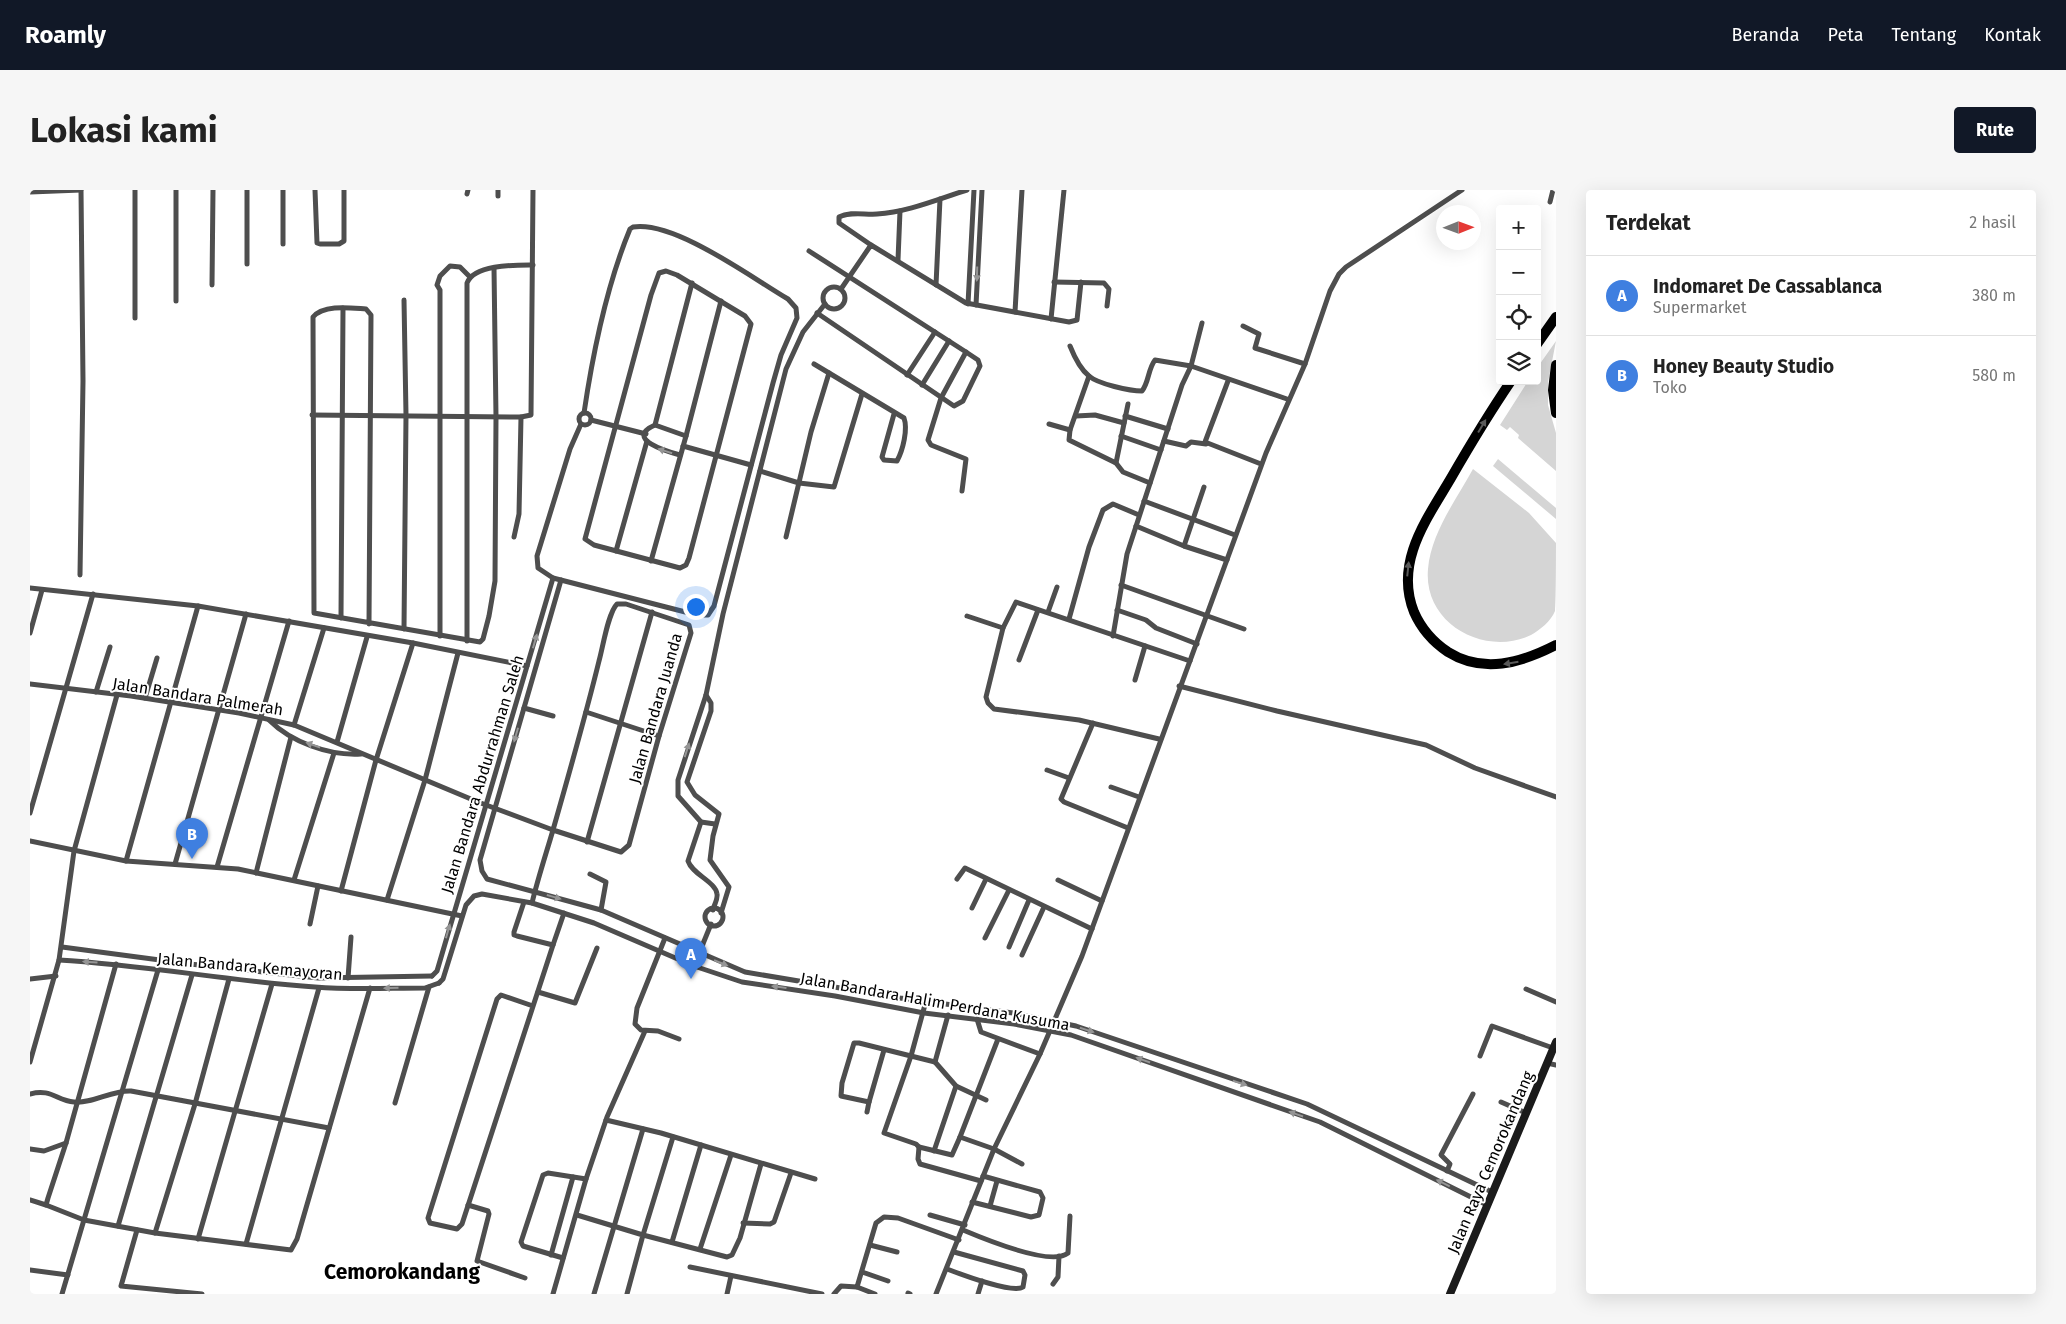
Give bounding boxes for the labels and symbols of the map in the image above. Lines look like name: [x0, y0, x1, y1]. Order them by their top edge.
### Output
north arrow: [1436, 205, 1481, 250]
one-way arrow: [973, 266, 981, 282]
one-way arrow: [1478, 419, 1487, 432]
one-way arrow: [658, 446, 673, 454]
one-way arrow: [1405, 561, 1413, 577]
your location: [683, 594, 709, 620]
street label: Jalan Bandara Juanda: [625, 631, 686, 786]
one-way arrow: [531, 633, 539, 648]
street label: Jalan Bandara Abdurrahman Saleh: [437, 653, 528, 896]
one-way arrow: [1502, 659, 1518, 667]
street label: Jalan Bandara Palmerah: [111, 674, 285, 719]
one-way arrow: [511, 728, 519, 743]
one-way arrow: [306, 741, 321, 748]
one-way arrow: [684, 743, 692, 758]
pin: B: [176, 818, 208, 859]
one-way arrow: [547, 894, 562, 902]
one-way arrow: [445, 923, 453, 938]
pin: A: [675, 938, 707, 979]
street label: Jalan Bandara Kemayoran: [157, 949, 343, 984]
one-way arrow: [81, 957, 97, 965]
one-way arrow: [714, 959, 729, 967]
street label: Jalan Bandara Halim Perdana Kusuma: [799, 968, 1071, 1035]
one-way arrow: [770, 983, 786, 991]
one-way arrow: [382, 984, 398, 992]
one-way arrow: [1080, 1026, 1095, 1034]
one-way arrow: [1135, 1056, 1150, 1064]
street label: Jalan Raya Cemorokandang: [1443, 1067, 1538, 1256]
one-way arrow: [1233, 1080, 1248, 1087]
one-way arrow: [1289, 1110, 1304, 1117]
one-way arrow: [1436, 1179, 1450, 1187]
district label: Cemorokandang: [324, 1259, 480, 1285]

